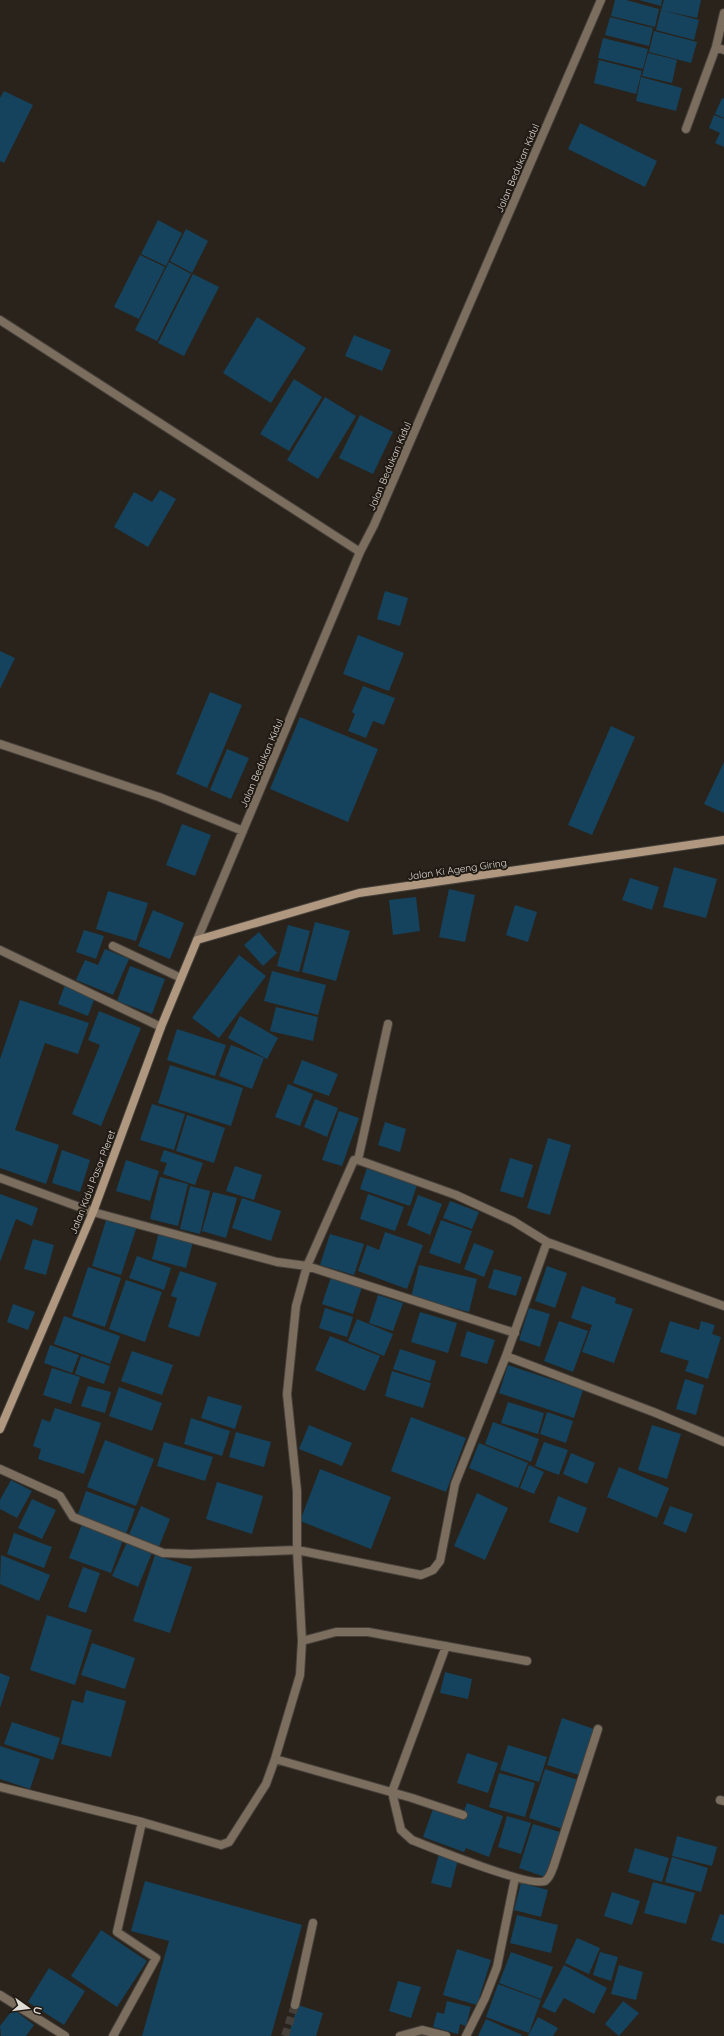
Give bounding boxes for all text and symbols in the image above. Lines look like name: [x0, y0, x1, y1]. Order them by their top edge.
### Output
street label: Jalan Bedukan Kidul: [493, 122, 542, 215]
street label: Jalan Bedukan Kidul: [365, 420, 414, 513]
street label: Jalan Bedukan Kidul: [237, 717, 286, 810]
street label: Jalan Ki Ageng Giring: [407, 856, 508, 883]
street label: Jalan Kidul Pasar Pleret: [67, 1128, 119, 1236]
north arrow: [8, 1988, 48, 2028]
text: U: [30, 2005, 45, 2016]

